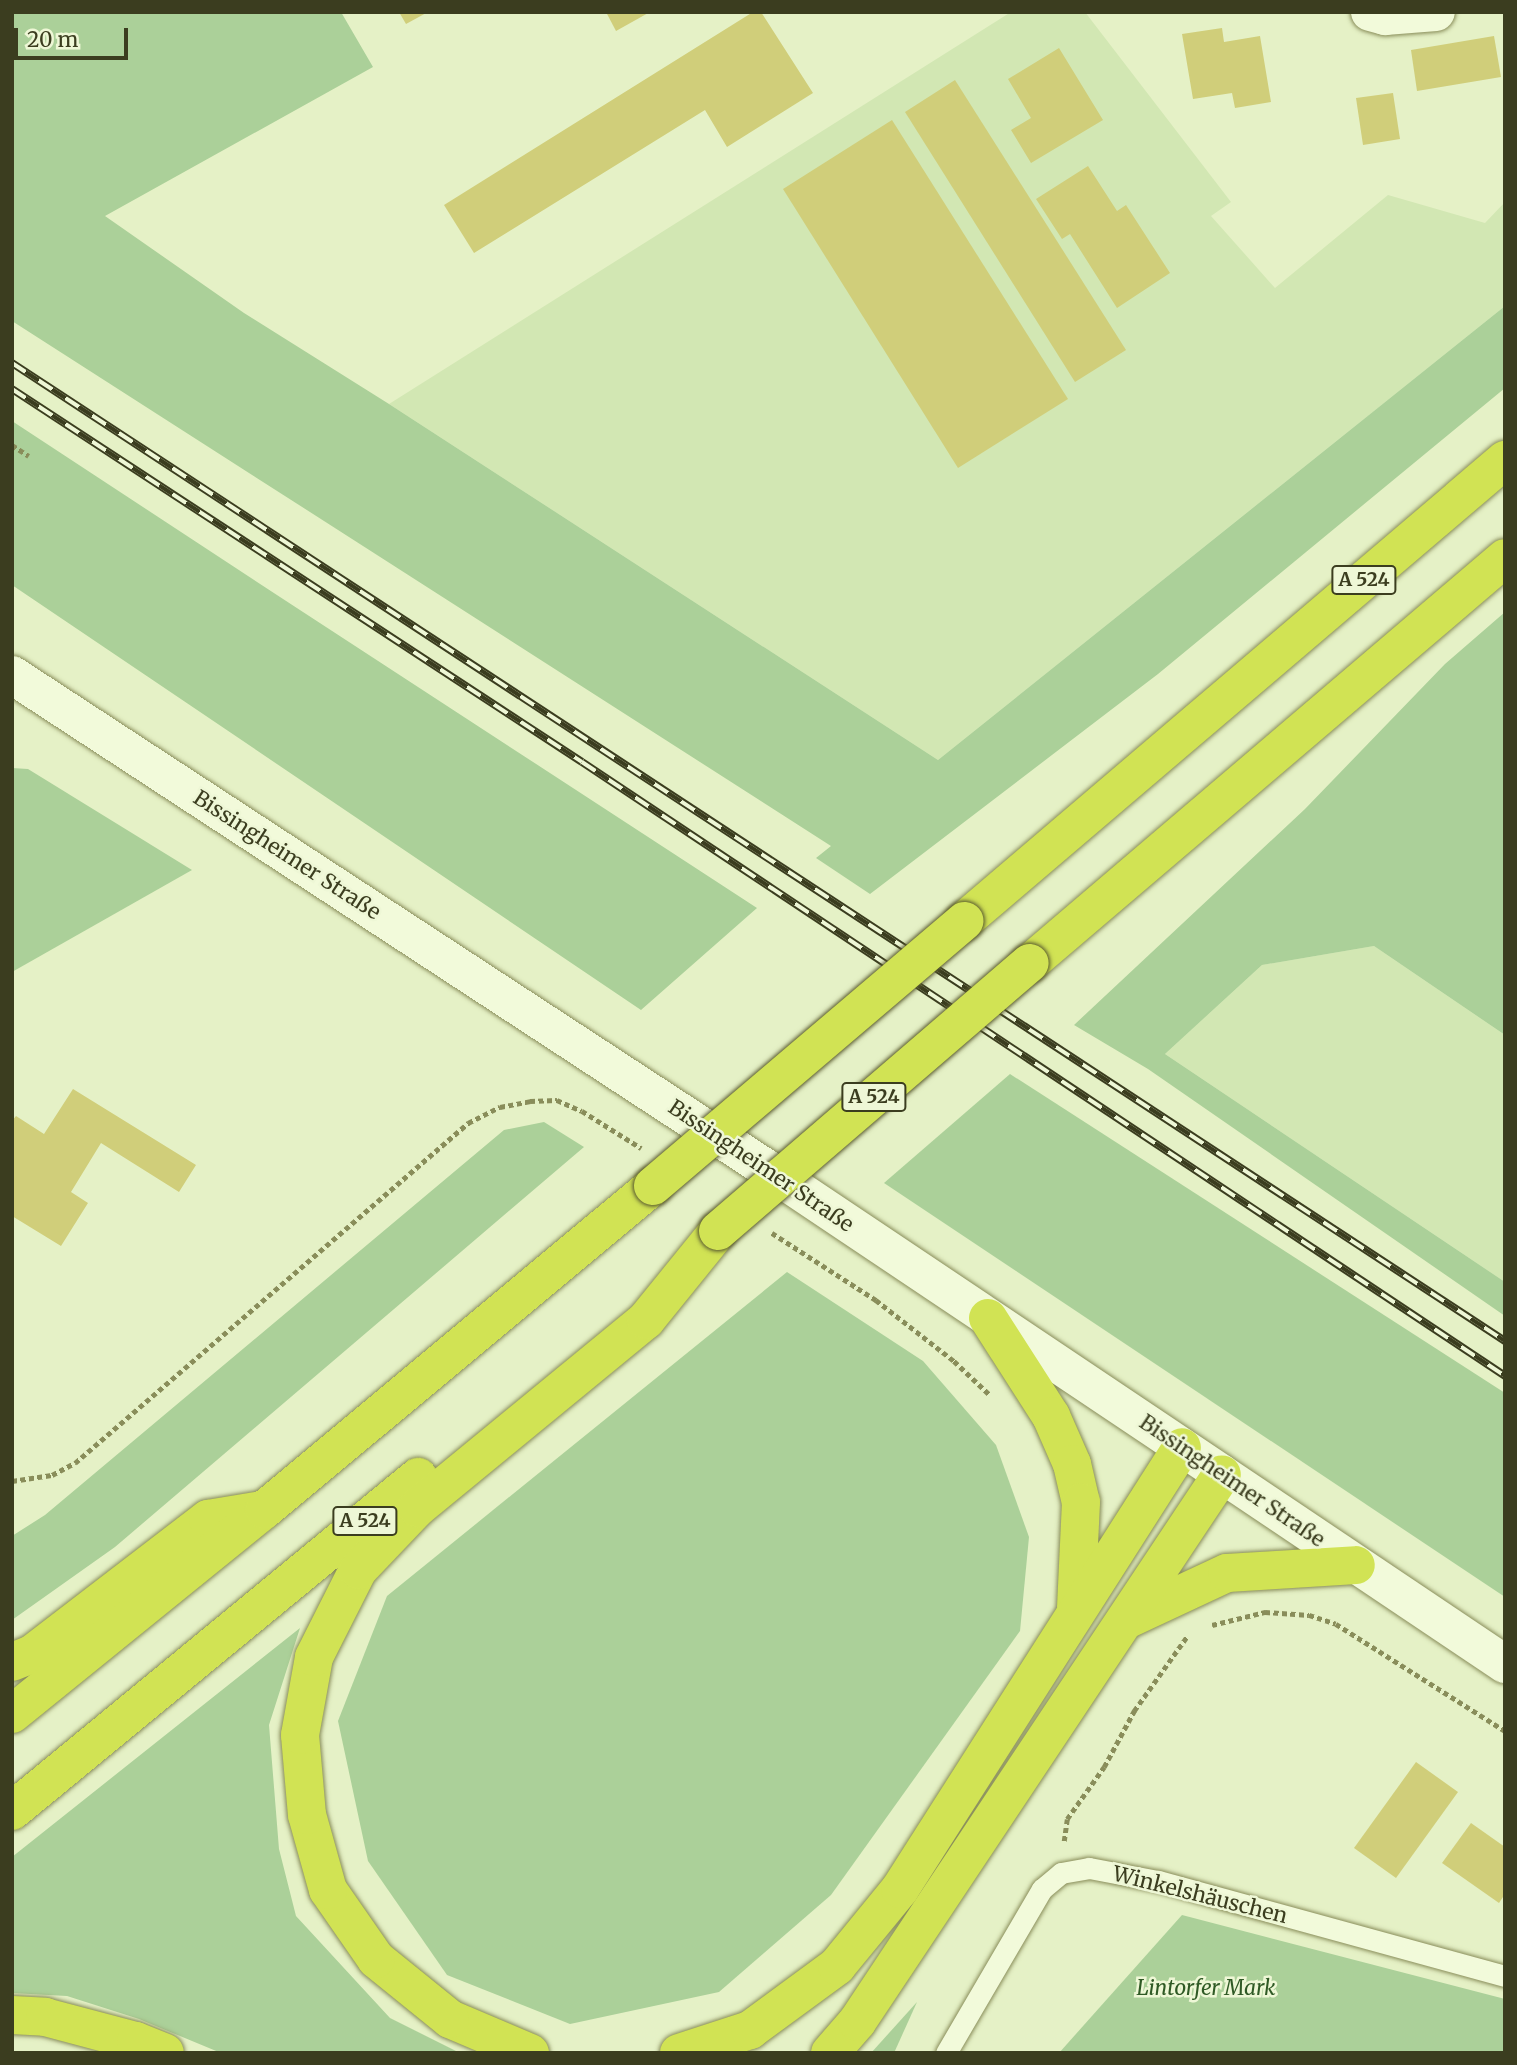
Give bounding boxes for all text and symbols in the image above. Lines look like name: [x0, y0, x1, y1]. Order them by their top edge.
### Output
scale bar: [18, 14, 131, 58]
text: 20 m: [27, 26, 78, 53]
road number: A 524: [1331, 565, 1397, 596]
street label: Bissingheimer Straße: [189, 785, 385, 925]
road number: A 524: [841, 1082, 907, 1112]
street label: Bissingheimer Straße: [664, 1095, 858, 1237]
street label: Bissingheimer Straße: [1135, 1410, 1329, 1552]
road number: A 524: [332, 1506, 398, 1536]
street label: Winkelshäuschen: [1110, 1861, 1290, 1929]
park label: Lintorfer Mark: [1136, 1975, 1276, 2001]

